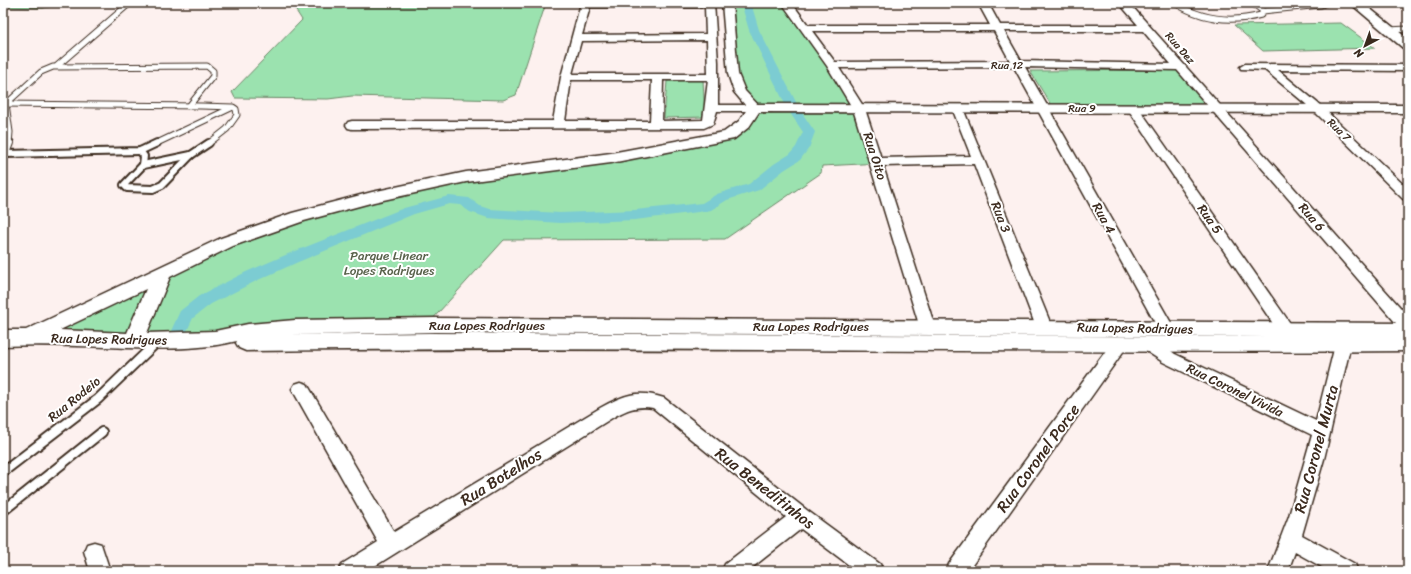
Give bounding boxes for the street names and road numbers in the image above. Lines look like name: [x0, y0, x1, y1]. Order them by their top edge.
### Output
street label: Rua Dez: [1160, 27, 1200, 69]
street label: Rua 12: [991, 56, 1024, 75]
street label: Rua 9: [1068, 99, 1096, 118]
street label: Rua 7: [1323, 114, 1356, 147]
street label: Rua Oito: [856, 129, 894, 183]
street label: Rua 6: [1293, 197, 1331, 237]
street label: Rua 3: [985, 198, 1017, 236]
street label: Rua 4: [1086, 198, 1122, 238]
street label: Rua 5: [1191, 199, 1229, 239]
street label: Rua Lopes Rodrigues: [429, 314, 546, 337]
street label: Rua Lopes Rodrigues: [753, 315, 870, 338]
street label: Rua Lopes Rodrigues: [1077, 315, 1194, 341]
street label: Rua Lopes Rodrigues: [51, 326, 168, 352]
street label: Rua Coronel Vivida: [1183, 357, 1288, 424]
street label: Rua Rodeio: [42, 370, 106, 428]
street label: Rua Coronel Murta: [1285, 382, 1347, 516]
street label: Rua Coronel Porce: [988, 397, 1088, 519]
street label: Rua Beneditinhos: [709, 439, 822, 537]
street label: Rua Botelhos: [454, 440, 548, 514]

